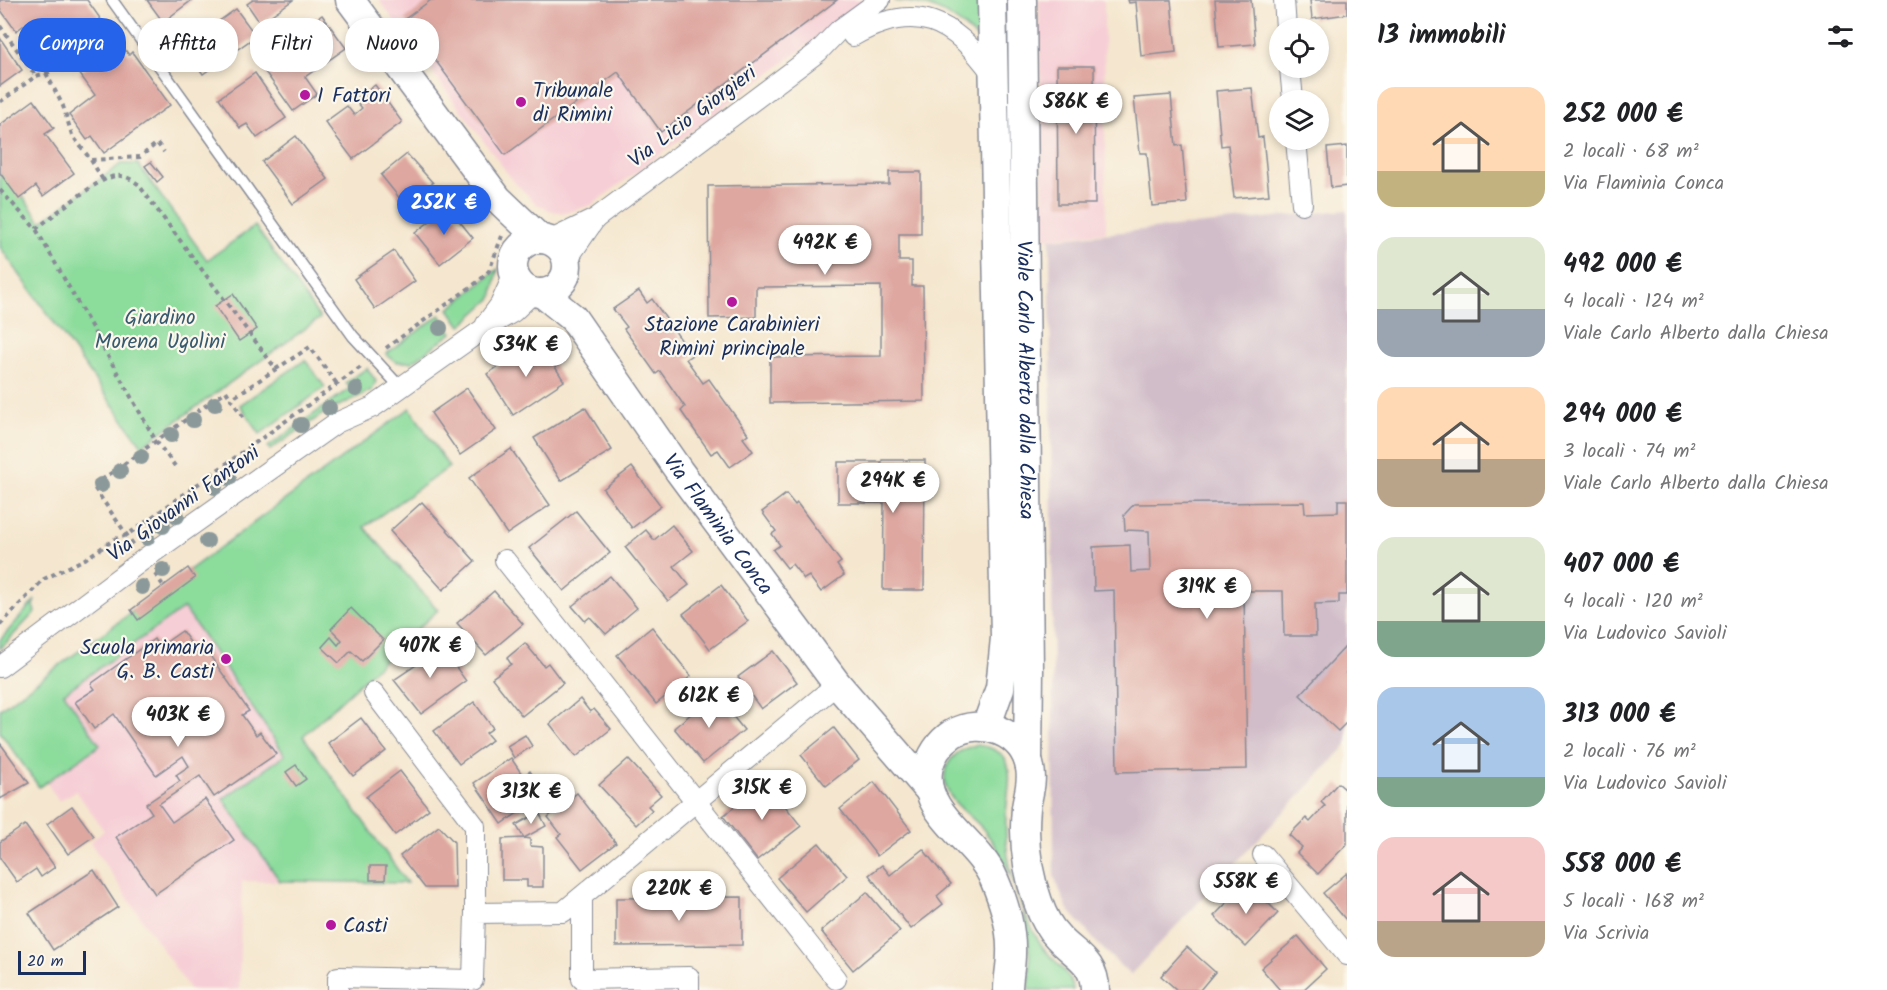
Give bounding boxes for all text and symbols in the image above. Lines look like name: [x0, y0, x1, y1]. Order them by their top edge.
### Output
text: 13 immobili: [1377, 15, 1505, 57]
chip: Compra: [18, 18, 126, 72]
chip: Affitta: [138, 18, 238, 72]
chip: Filtri: [250, 18, 333, 72]
chip: Nuovo: [345, 18, 439, 72]
map controls: [1269, 18, 1329, 150]
button: locate: [1269, 18, 1329, 78]
icon: filters: [1824, 20, 1857, 53]
street label: Via Licio Giorgieri: [622, 57, 765, 177]
place label: Tribunale di Rimini: [533, 75, 613, 132]
place label: I Fattori: [317, 80, 391, 113]
pin: 586K €: [1027, 84, 1125, 135]
text: 586K €: [1043, 87, 1109, 119]
marker: I Fattori: [298, 88, 312, 102]
button: layers: [1269, 90, 1329, 150]
text: 252 000 €: [1563, 94, 1683, 136]
marker: Tribunale di Rimini: [514, 95, 528, 109]
icon: home: [1425, 111, 1497, 183]
text: 2 locali · 68 m²: [1563, 136, 1699, 168]
text: Via Flaminia Conca: [1563, 168, 1724, 200]
pin: 252K €: [395, 185, 493, 236]
text: 252K €: [411, 188, 477, 220]
pin: 492K €: [776, 225, 874, 276]
text: 492K €: [792, 228, 858, 260]
street label: Viale Carlo Alberto dalla Chiesa: [1007, 240, 1042, 520]
text: 492 000 €: [1563, 244, 1682, 286]
icon: home: [1425, 261, 1497, 333]
text: 4 locali · 124 m²: [1563, 286, 1704, 318]
marker: Stazione Carabinieri Rimini principale: [725, 295, 739, 309]
park label: Giardino Morena Ugolini: [95, 302, 226, 359]
place label: Stazione Carabinieri Rimini principale: [645, 309, 820, 366]
text: Viale Carlo Alberto dalla Chiesa: [1563, 318, 1829, 350]
pin: 534K €: [477, 327, 575, 378]
text: 534K €: [494, 330, 558, 362]
text: 294 000 €: [1563, 394, 1682, 436]
icon: home: [1425, 411, 1497, 483]
text: 3 locali · 74 m²: [1563, 436, 1695, 468]
street label: Via Giovanni Fantoni: [100, 437, 268, 571]
street label: Via Flaminia Conca: [654, 447, 781, 603]
pin: 294K €: [844, 463, 942, 514]
text: 294K €: [860, 466, 926, 498]
text: Viale Carlo Alberto dalla Chiesa: [1563, 468, 1829, 500]
text: 407 000 €: [1563, 544, 1679, 586]
icon: home: [1425, 561, 1497, 633]
pin: 319K €: [1158, 569, 1256, 620]
text: 319K €: [1177, 572, 1237, 604]
text: 4 locali · 120 m²: [1563, 586, 1703, 618]
text: Via Ludovico Savioli: [1563, 618, 1726, 650]
pin: 407K €: [381, 628, 479, 679]
text: 407K €: [398, 631, 462, 663]
place label: Scuola primaria G. B. Casti: [80, 632, 215, 689]
marker: Scuola primaria G. B. Casti: [219, 652, 233, 666]
pin: 612K €: [660, 678, 758, 729]
text: 612K €: [679, 681, 739, 713]
text: 313 000 €: [1563, 694, 1676, 736]
pin: 403K €: [129, 697, 227, 748]
text: 403K €: [146, 700, 210, 732]
icon: home: [1425, 711, 1497, 783]
text: 2 locali · 76 m²: [1563, 736, 1696, 768]
text: Via Ludovico Savioli: [1563, 768, 1726, 800]
pin: 315K €: [713, 770, 811, 821]
text: 315K €: [732, 773, 792, 805]
pin: 313K €: [482, 774, 580, 825]
text: 313K €: [501, 777, 561, 809]
text: 558 000 €: [1563, 844, 1681, 886]
icon: home: [1425, 861, 1497, 933]
pin: 558K €: [1197, 864, 1295, 915]
text: 558K €: [1214, 867, 1278, 899]
pin: 220K €: [630, 871, 728, 922]
text: 220K €: [646, 874, 712, 906]
text: 5 locali · 168 m²: [1563, 886, 1704, 918]
place label: Casti: [343, 910, 389, 943]
marker: Casti: [324, 918, 338, 932]
text: Via Scrivia: [1563, 918, 1649, 950]
scale bar: [18, 948, 86, 976]
text: 20 m: [27, 949, 63, 974]

